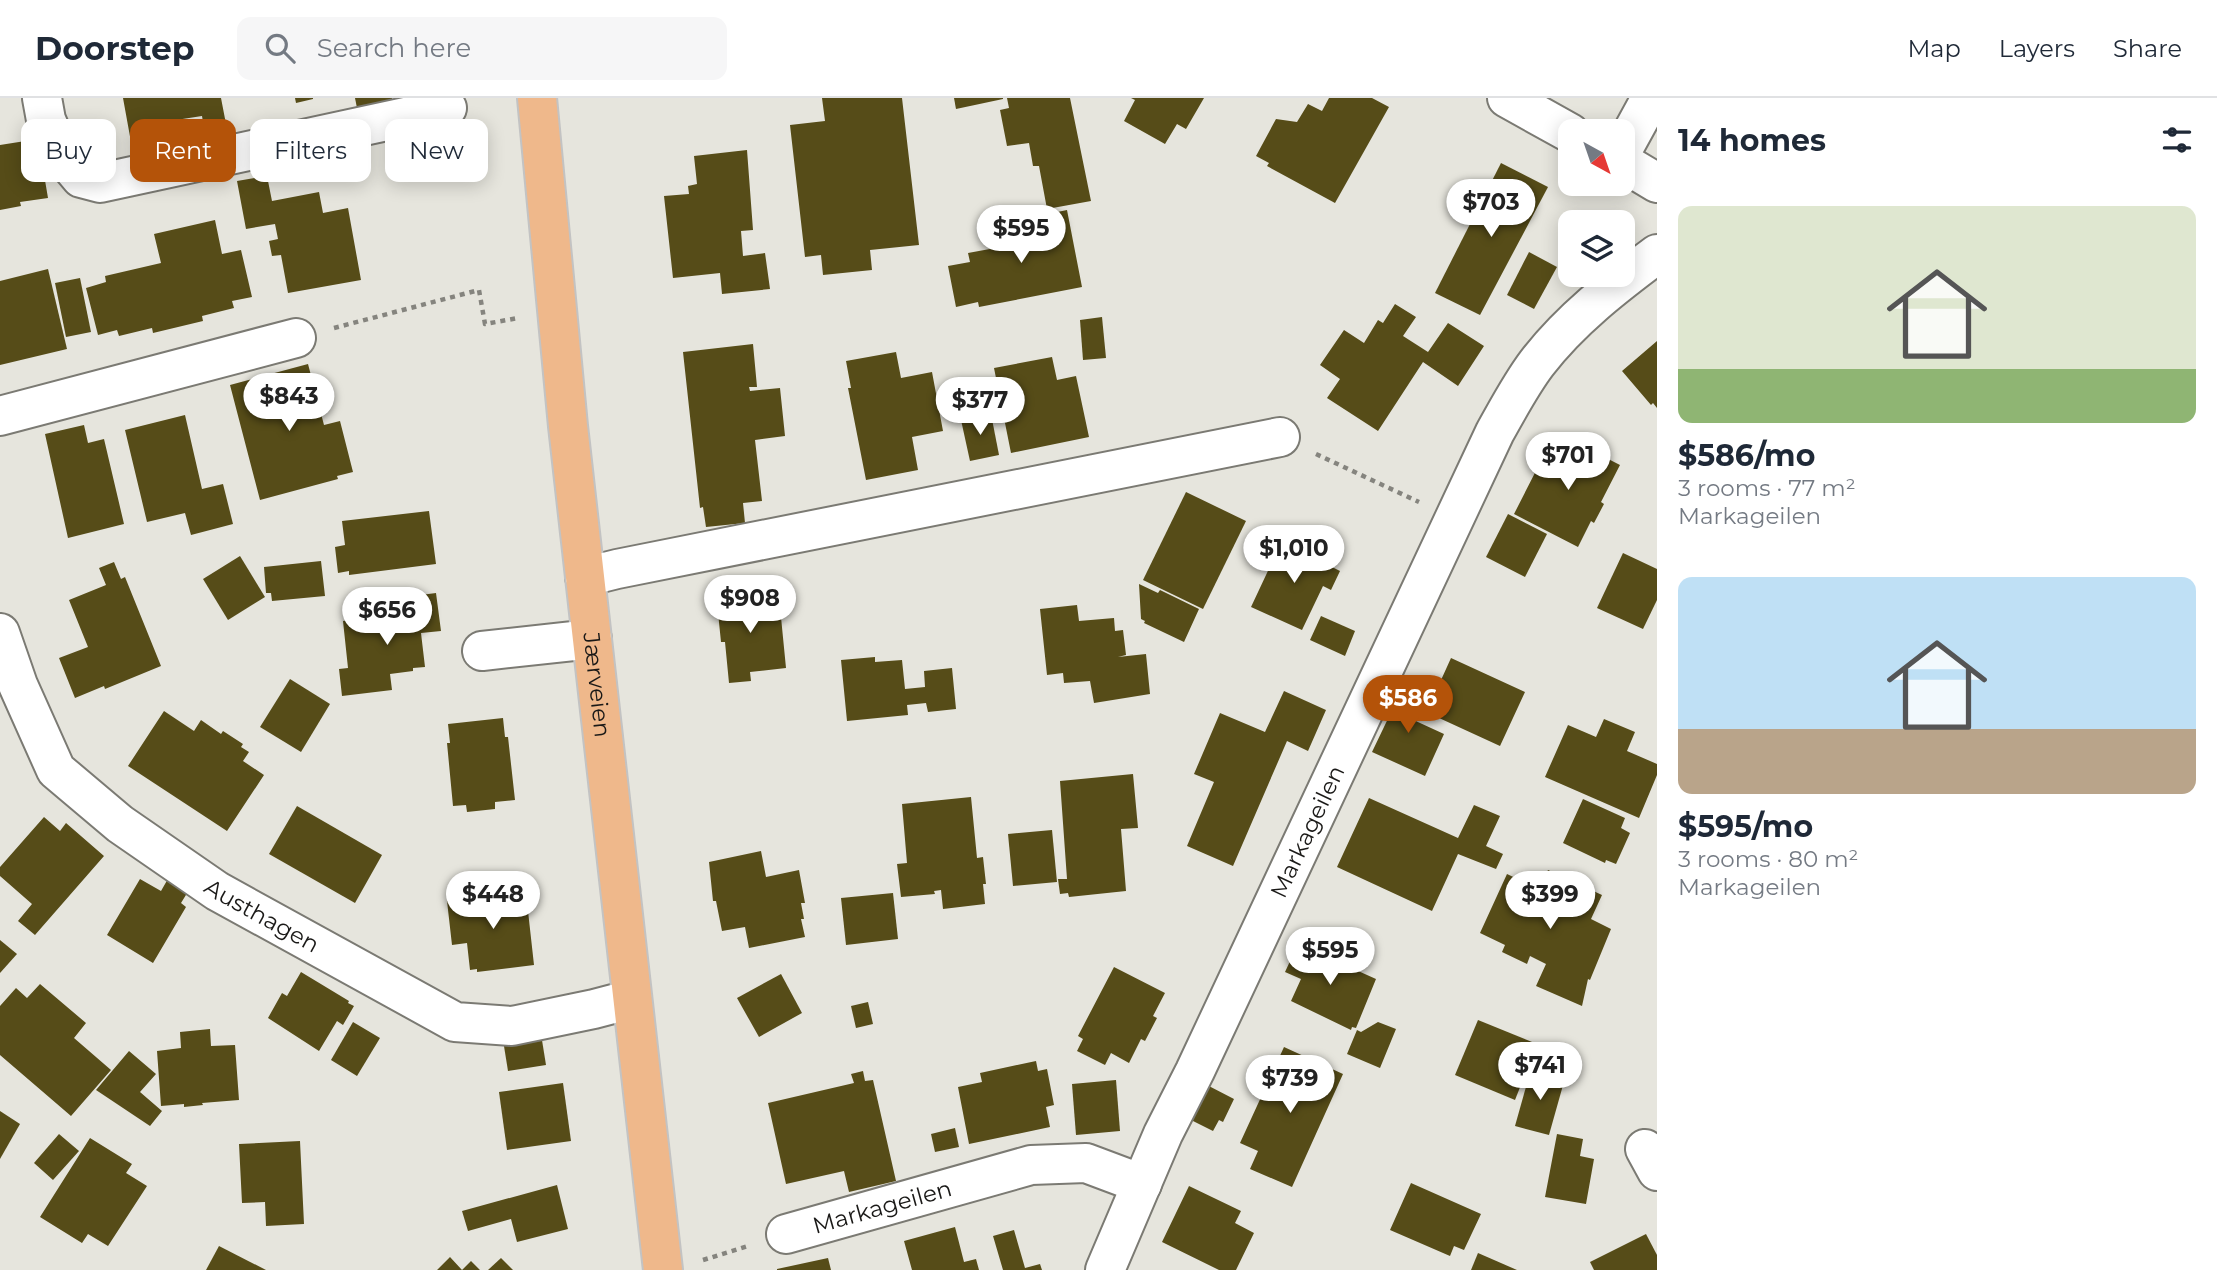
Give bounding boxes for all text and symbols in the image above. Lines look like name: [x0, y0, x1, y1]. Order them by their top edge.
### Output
search box: [237, 17, 727, 80]
text: Doorstep: [35, 28, 195, 68]
icon: search: [261, 29, 299, 67]
text: Search here: [317, 32, 471, 64]
text: Map: [1907, 34, 1961, 63]
text: Layers: [1999, 34, 2075, 63]
text: Share: [2113, 34, 2182, 63]
chip: Buy: [21, 119, 116, 182]
chip: Rent: [130, 119, 236, 182]
chip: Filters: [250, 119, 371, 182]
chip: New: [385, 119, 488, 182]
north arrow: [1558, 119, 1634, 196]
map controls: [1558, 119, 1635, 287]
icon: filters: [2158, 121, 2196, 159]
text: 14 homes: [1678, 122, 1826, 159]
pin: $703: [1450, 180, 1532, 239]
text: $703: [1462, 188, 1520, 216]
pin: $595: [980, 206, 1062, 265]
button: layers: [1558, 210, 1635, 287]
text: $595: [993, 214, 1049, 242]
icon: home: [1874, 251, 2000, 377]
pin: $843: [248, 374, 330, 433]
pin: $377: [939, 378, 1021, 437]
text: $843: [259, 382, 319, 410]
text: $377: [952, 386, 1008, 414]
pin: $701: [1527, 432, 1609, 492]
text: $586/mo: [1678, 437, 1815, 474]
text: $701: [1542, 441, 1594, 469]
text: 3 rooms · 77 m²: [1678, 474, 1856, 502]
text: Markageilen: [1678, 502, 1821, 530]
pin: $1,010: [1237, 526, 1351, 585]
text: $1,010: [1259, 534, 1329, 562]
pin: $908: [709, 575, 791, 635]
text: $908: [720, 584, 780, 612]
pin: $656: [346, 588, 428, 647]
text: $656: [358, 596, 416, 624]
icon: home: [1874, 622, 2000, 748]
street label: Jærveien: [577, 630, 617, 739]
pin: $586: [1367, 676, 1449, 735]
text: $586: [1379, 684, 1437, 712]
street label: Markageilen: [1264, 761, 1351, 902]
text: $595/mo: [1678, 808, 1813, 845]
text: 3 rooms · 80 m²: [1678, 845, 1858, 873]
pin: $448: [452, 872, 534, 931]
pin: $399: [1509, 872, 1591, 931]
street label: Austhagen: [199, 873, 324, 959]
text: Markageilen: [1678, 873, 1821, 901]
text: $448: [462, 880, 524, 908]
text: $399: [1521, 880, 1579, 908]
pin: $595: [1289, 928, 1371, 987]
text: $595: [1302, 936, 1358, 964]
pin: $741: [1499, 1042, 1581, 1102]
text: $741: [1514, 1051, 1566, 1079]
pin: $739: [1249, 1056, 1331, 1115]
text: $739: [1262, 1064, 1318, 1092]
street label: Markageilen: [810, 1174, 955, 1240]

